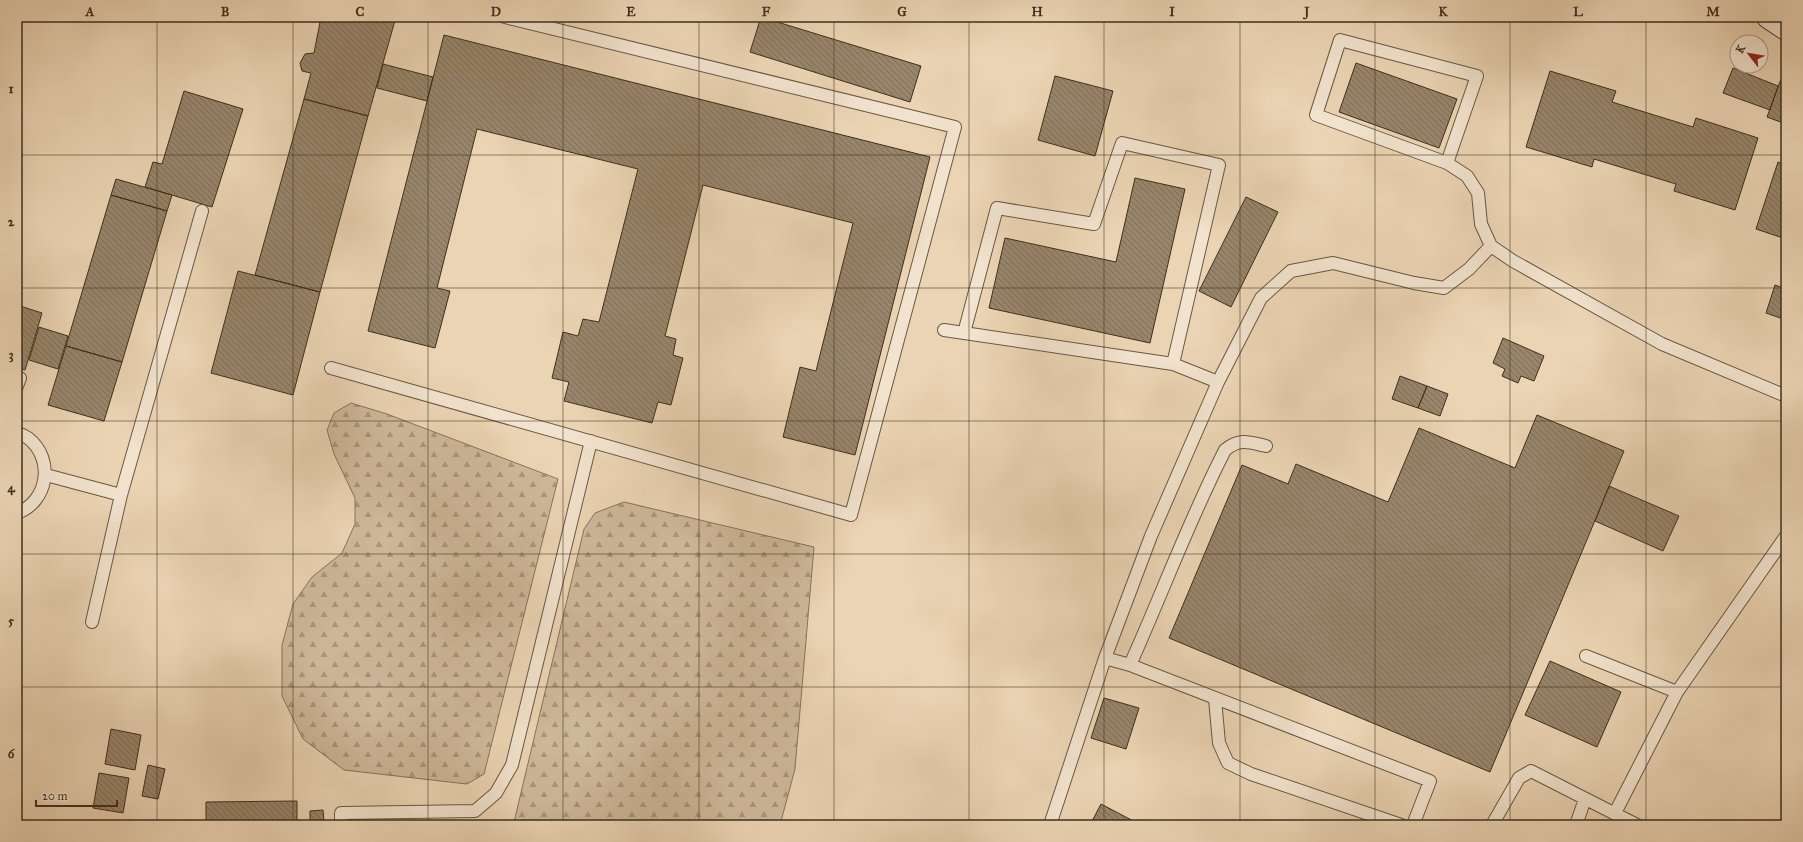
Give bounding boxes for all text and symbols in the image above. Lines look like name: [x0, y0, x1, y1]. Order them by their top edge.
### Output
text: A: [85, 4, 95, 20]
text: B: [221, 4, 230, 20]
text: C: [356, 4, 365, 20]
text: D: [491, 4, 501, 20]
text: E: [626, 4, 636, 20]
text: F: [762, 4, 771, 20]
text: G: [897, 4, 907, 20]
text: H: [1031, 4, 1043, 20]
text: I: [1169, 4, 1175, 20]
text: J: [1302, 4, 1310, 20]
text: K: [1438, 4, 1448, 20]
text: L: [1573, 4, 1583, 20]
text: M: [1706, 4, 1720, 20]
north arrow: [1729, 34, 1769, 74]
text: K: [1733, 41, 1749, 56]
text: 1: [8, 81, 14, 97]
text: 2: [8, 214, 15, 230]
text: 3: [8, 347, 14, 363]
text: 4: [7, 480, 15, 496]
text: 5: [8, 613, 15, 629]
text: 6: [8, 746, 16, 762]
scale bar: [36, 782, 117, 808]
text: 20 m: [42, 789, 68, 803]

